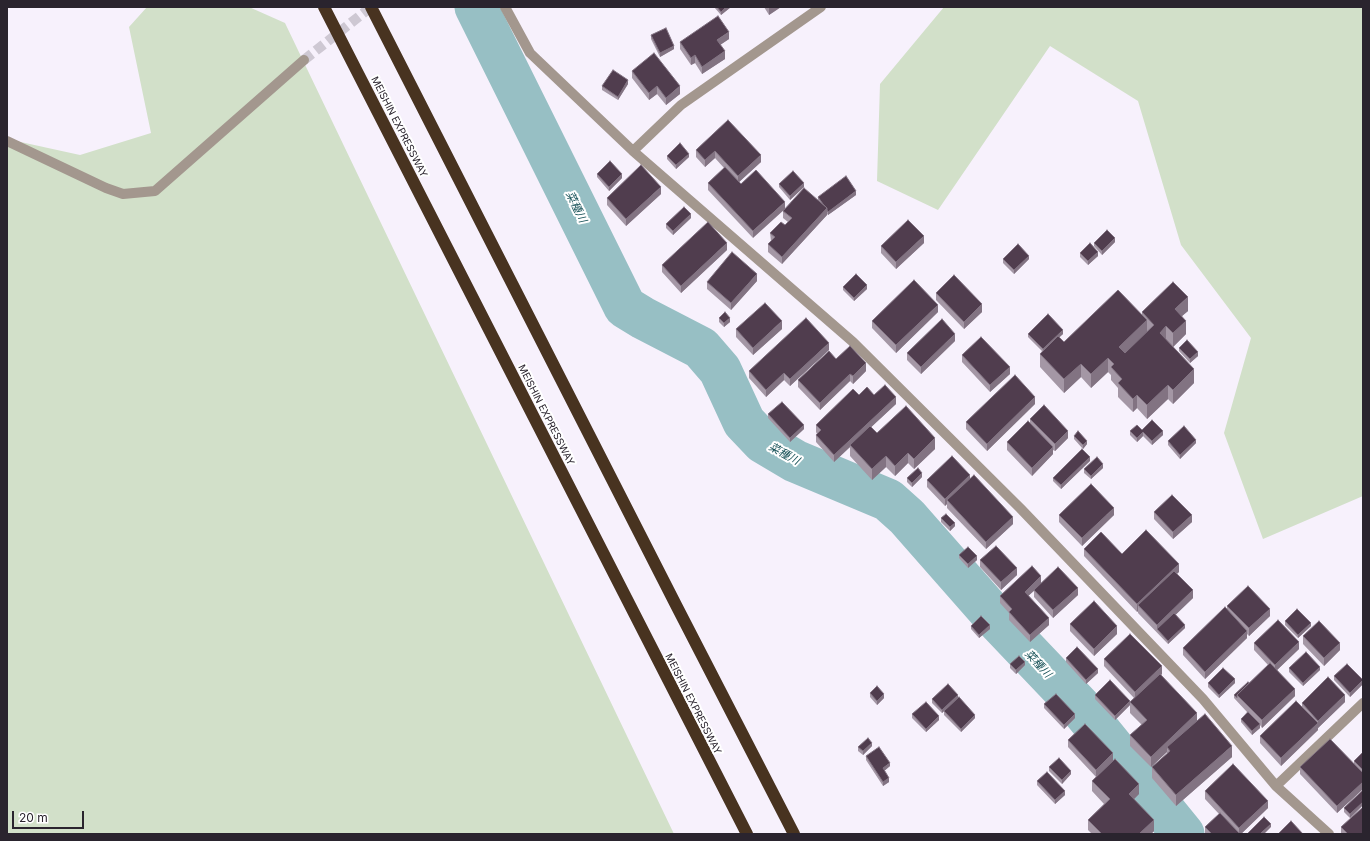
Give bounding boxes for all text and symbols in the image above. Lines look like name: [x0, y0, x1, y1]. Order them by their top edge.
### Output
street label: MEISHIN EXPRESSWAY: [368, 75, 430, 179]
water label: 菜種川: [563, 189, 589, 225]
street label: MEISHIN EXPRESSWAY: [515, 363, 577, 467]
water label: 菜種川: [766, 440, 802, 468]
water label: 菜種川: [1022, 647, 1054, 681]
street label: MEISHIN EXPRESSWAY: [662, 652, 724, 756]
scale bar: [14, 803, 86, 829]
text: 20 m: [19, 810, 48, 825]

